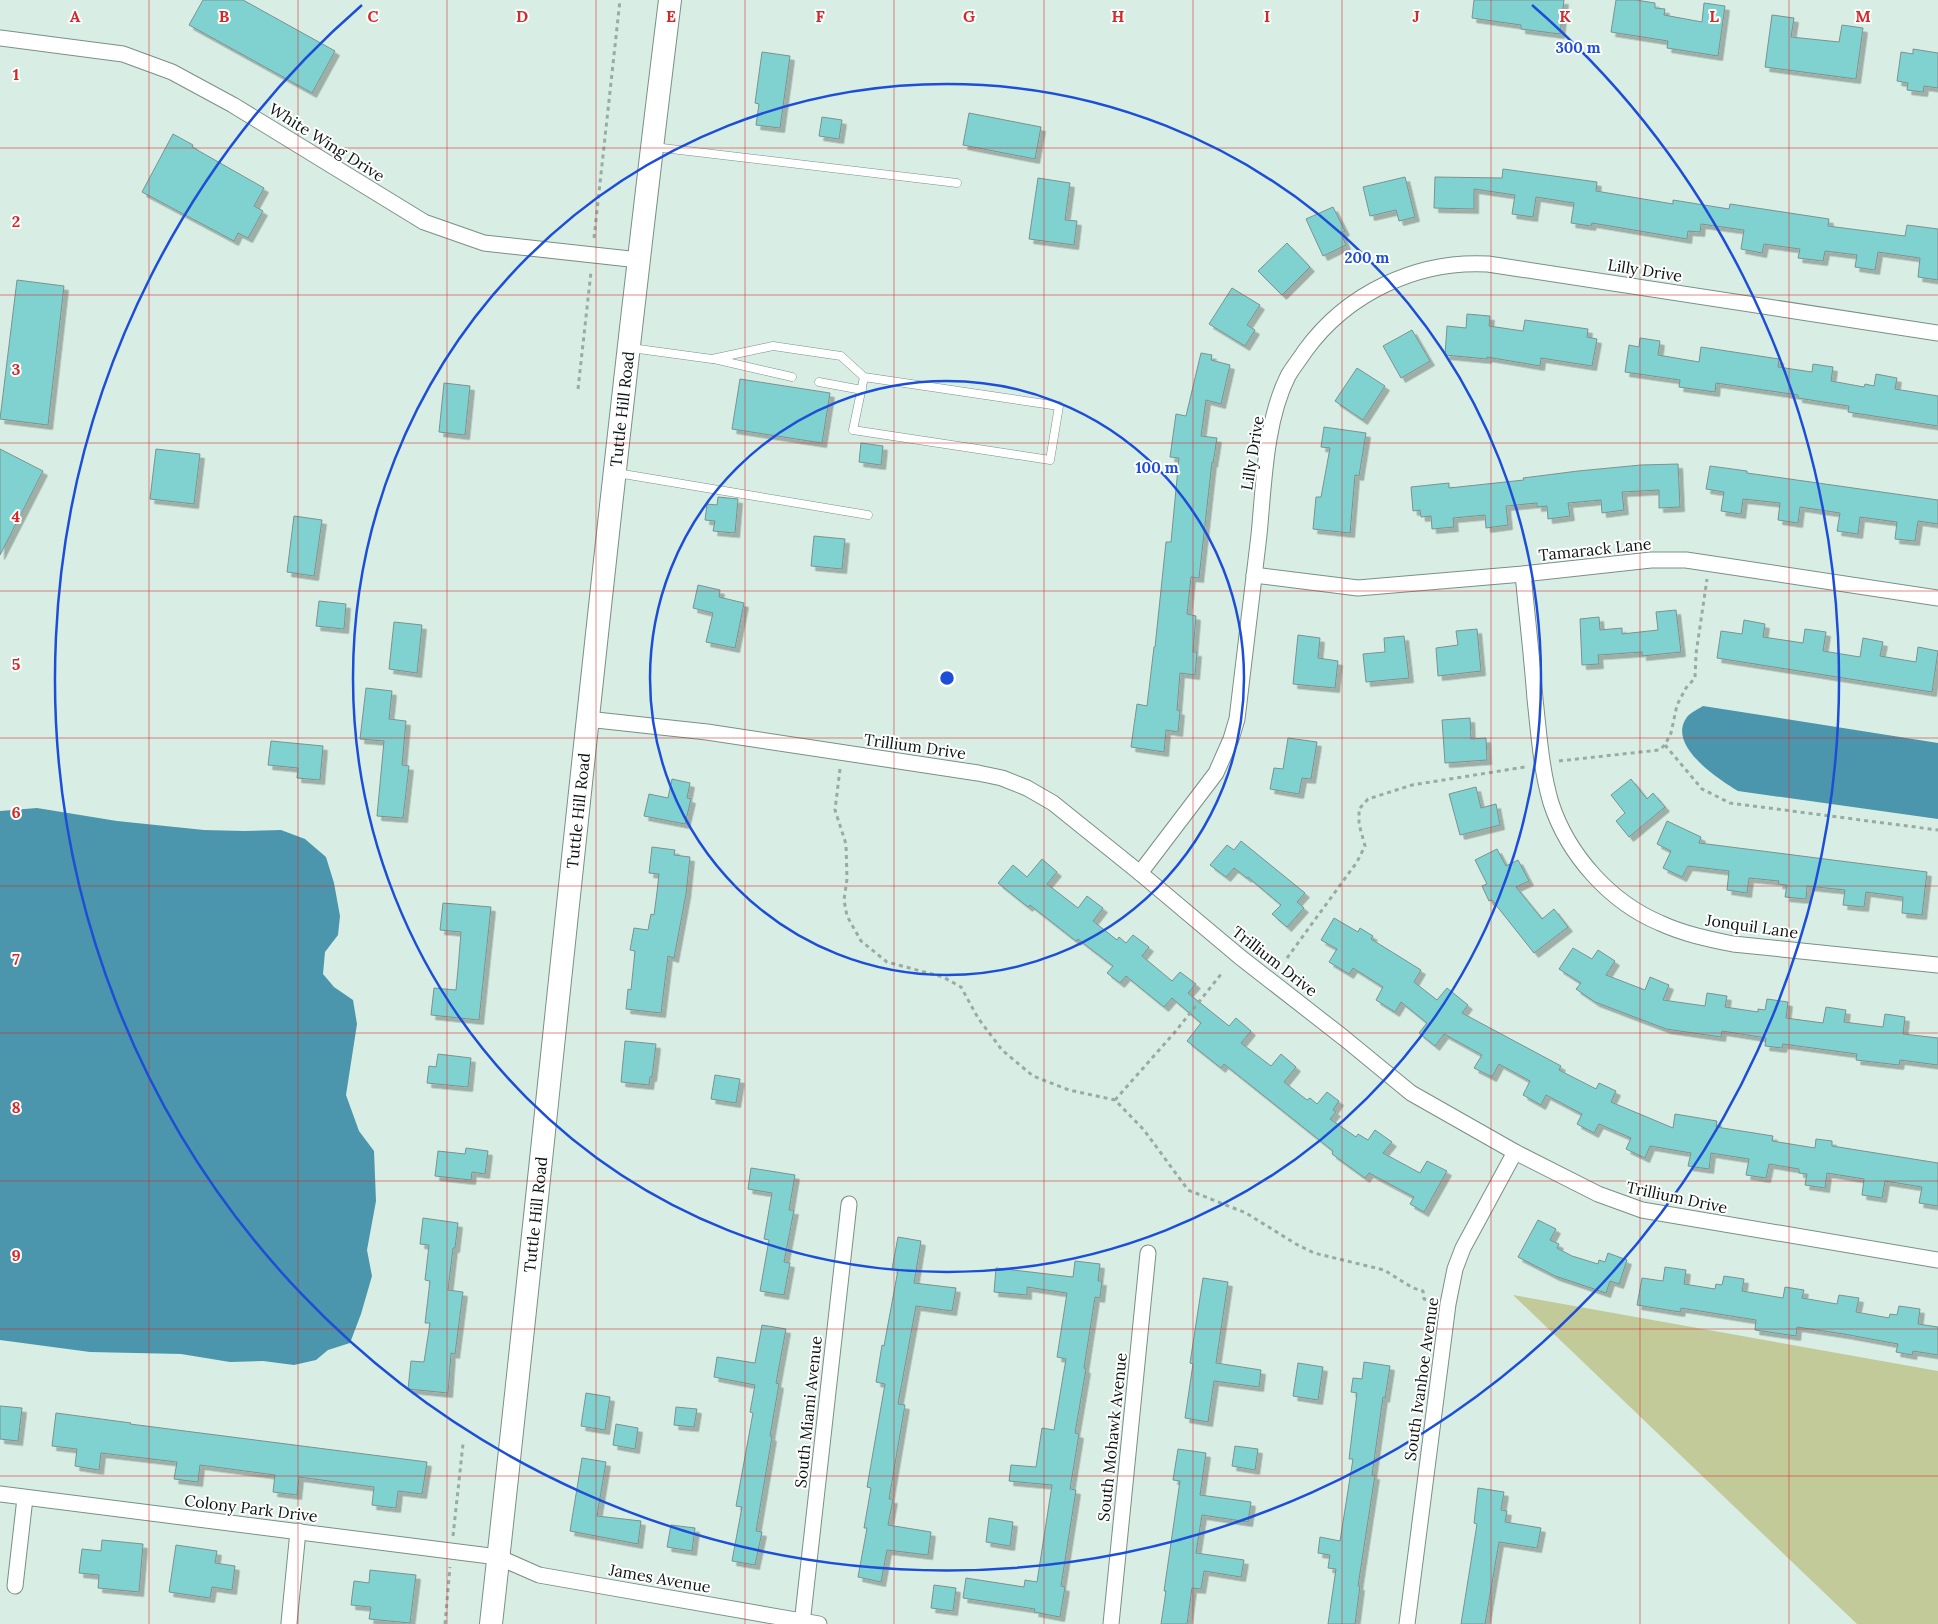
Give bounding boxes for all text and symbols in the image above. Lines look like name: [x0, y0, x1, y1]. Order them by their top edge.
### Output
text: A: [70, 6, 81, 26]
text: B: [219, 6, 230, 26]
text: C: [367, 6, 379, 26]
text: D: [516, 6, 528, 26]
text: E: [666, 6, 676, 26]
text: F: [815, 6, 825, 26]
text: G: [963, 6, 975, 26]
text: H: [1112, 6, 1125, 26]
text: I: [1264, 6, 1270, 26]
text: J: [1412, 6, 1420, 26]
text: K: [1559, 6, 1571, 26]
text: L: [1709, 6, 1719, 26]
text: M: [1855, 6, 1871, 26]
text: 300 m: [1555, 38, 1601, 57]
text: 1: [13, 64, 19, 84]
street label: White Wing Drive: [265, 98, 389, 186]
text: 2: [12, 211, 20, 231]
text: 200 m: [1345, 248, 1390, 267]
street label: Lilly Drive: [1606, 254, 1684, 286]
street label: Tuttle Hill Road: [605, 350, 638, 468]
text: 3: [12, 359, 21, 379]
street label: Lilly Drive: [1236, 414, 1268, 492]
text: 100 m: [1136, 458, 1179, 477]
text: 4: [12, 506, 21, 526]
street label: Tamarack Lane: [1538, 533, 1653, 565]
text: 5: [12, 654, 21, 674]
centre of rings: [938, 669, 956, 687]
street label: Trillium Drive: [863, 729, 968, 763]
street label: Tuttle Hill Road: [562, 751, 594, 870]
text: 6: [11, 802, 21, 822]
street label: Jonquil Lane: [1704, 909, 1800, 942]
street label: Trillium Drive: [1228, 921, 1322, 1001]
text: 7: [12, 949, 20, 969]
text: 8: [11, 1097, 21, 1117]
street label: Tuttle Hill Road: [519, 1155, 551, 1273]
street label: Trillium Drive: [1625, 1177, 1730, 1218]
text: 9: [11, 1245, 21, 1265]
street label: South Ivanhoe Avenue: [1400, 1296, 1442, 1462]
street label: South Miami Avenue: [790, 1335, 826, 1489]
street label: South Mohawk Avenue: [1093, 1351, 1131, 1522]
street label: Colony Park Drive: [183, 1490, 319, 1526]
street label: James Avenue: [607, 1559, 713, 1597]

